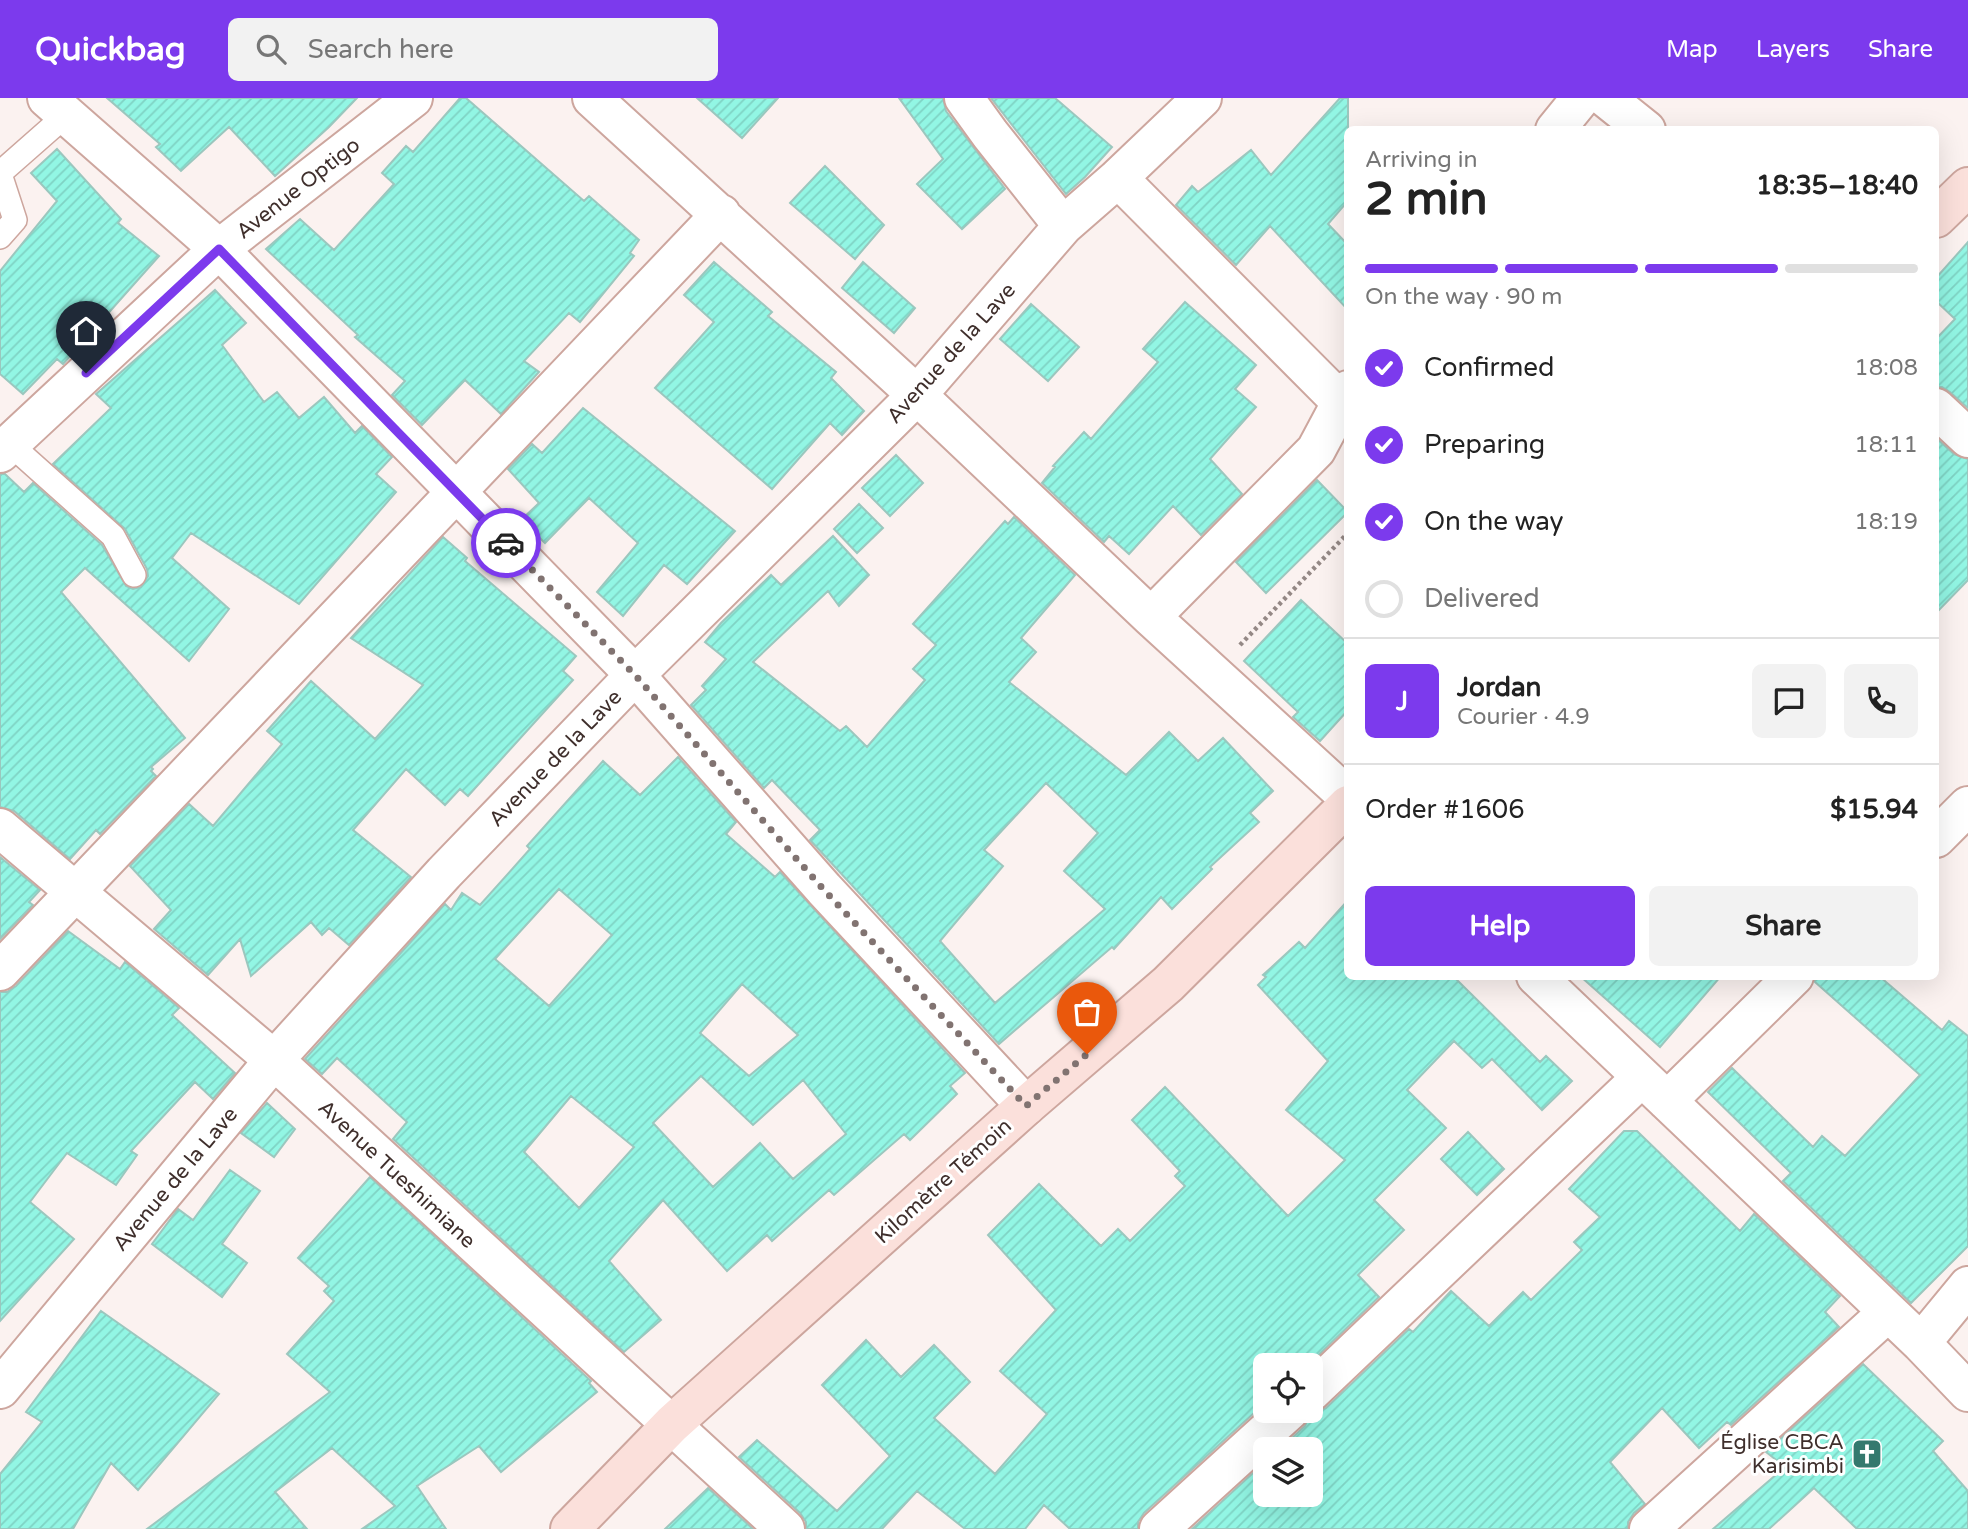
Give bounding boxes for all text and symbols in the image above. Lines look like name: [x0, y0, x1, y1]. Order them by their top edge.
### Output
search box: [228, 18, 718, 81]
text: Quickbag: [35, 30, 186, 69]
icon: search: [252, 30, 290, 68]
text: Search here: [308, 34, 454, 65]
text: Map: [1666, 35, 1718, 64]
text: Layers: [1756, 35, 1830, 64]
text: Share: [1868, 35, 1933, 64]
street label: Avenue Optigo: [232, 132, 365, 244]
text: Arriving in: [1365, 146, 1478, 174]
text: 18:35–18:40: [1756, 170, 1918, 201]
text: 2 min: [1365, 172, 1488, 227]
street label: Avenue de la Lave: [882, 278, 1021, 429]
text: On the way · 90 m: [1365, 283, 1562, 311]
pin: [56, 301, 116, 373]
icon: home: [67, 312, 105, 350]
icon: check: [1365, 349, 1403, 387]
text: Confirmed: [1424, 352, 1554, 383]
text: 18:08: [1854, 354, 1918, 382]
icon: check: [1365, 426, 1403, 464]
text: Preparing: [1424, 429, 1545, 460]
text: 18:11: [1854, 431, 1918, 459]
icon: check: [1365, 503, 1403, 541]
text: On the way: [1424, 506, 1564, 537]
courier: [471, 508, 541, 578]
text: 18:19: [1854, 508, 1918, 536]
icon: car: [487, 524, 525, 562]
text: Delivered: [1424, 583, 1540, 614]
button: chat: [1752, 664, 1826, 738]
button: phone: [1844, 664, 1918, 738]
text: Jordan: [1457, 672, 1541, 703]
street label: Avenue de la Lave: [484, 685, 627, 832]
text: J: [1396, 686, 1408, 717]
text: Courier · 4.9: [1457, 703, 1590, 731]
text: Order #1606: [1365, 794, 1525, 825]
text: $15.94: [1830, 794, 1918, 825]
button: Help: [1365, 886, 1635, 966]
button: Share: [1649, 886, 1918, 966]
pin: [1057, 982, 1117, 1054]
icon: bag: [1068, 993, 1106, 1031]
street label: Avenue Tueshimiane: [313, 1095, 481, 1254]
street label: Avenue de la Lave: [108, 1102, 243, 1256]
street label: Kilomètre Témoin: [870, 1114, 1017, 1249]
map controls: [1253, 1353, 1323, 1507]
button: locate: [1253, 1353, 1323, 1423]
place label: Église CBCA Karisimbi: [1720, 1430, 1844, 1479]
button: layers: [1253, 1437, 1323, 1507]
church icon: Église CBCA Karisimbi: [1850, 1437, 1884, 1471]

